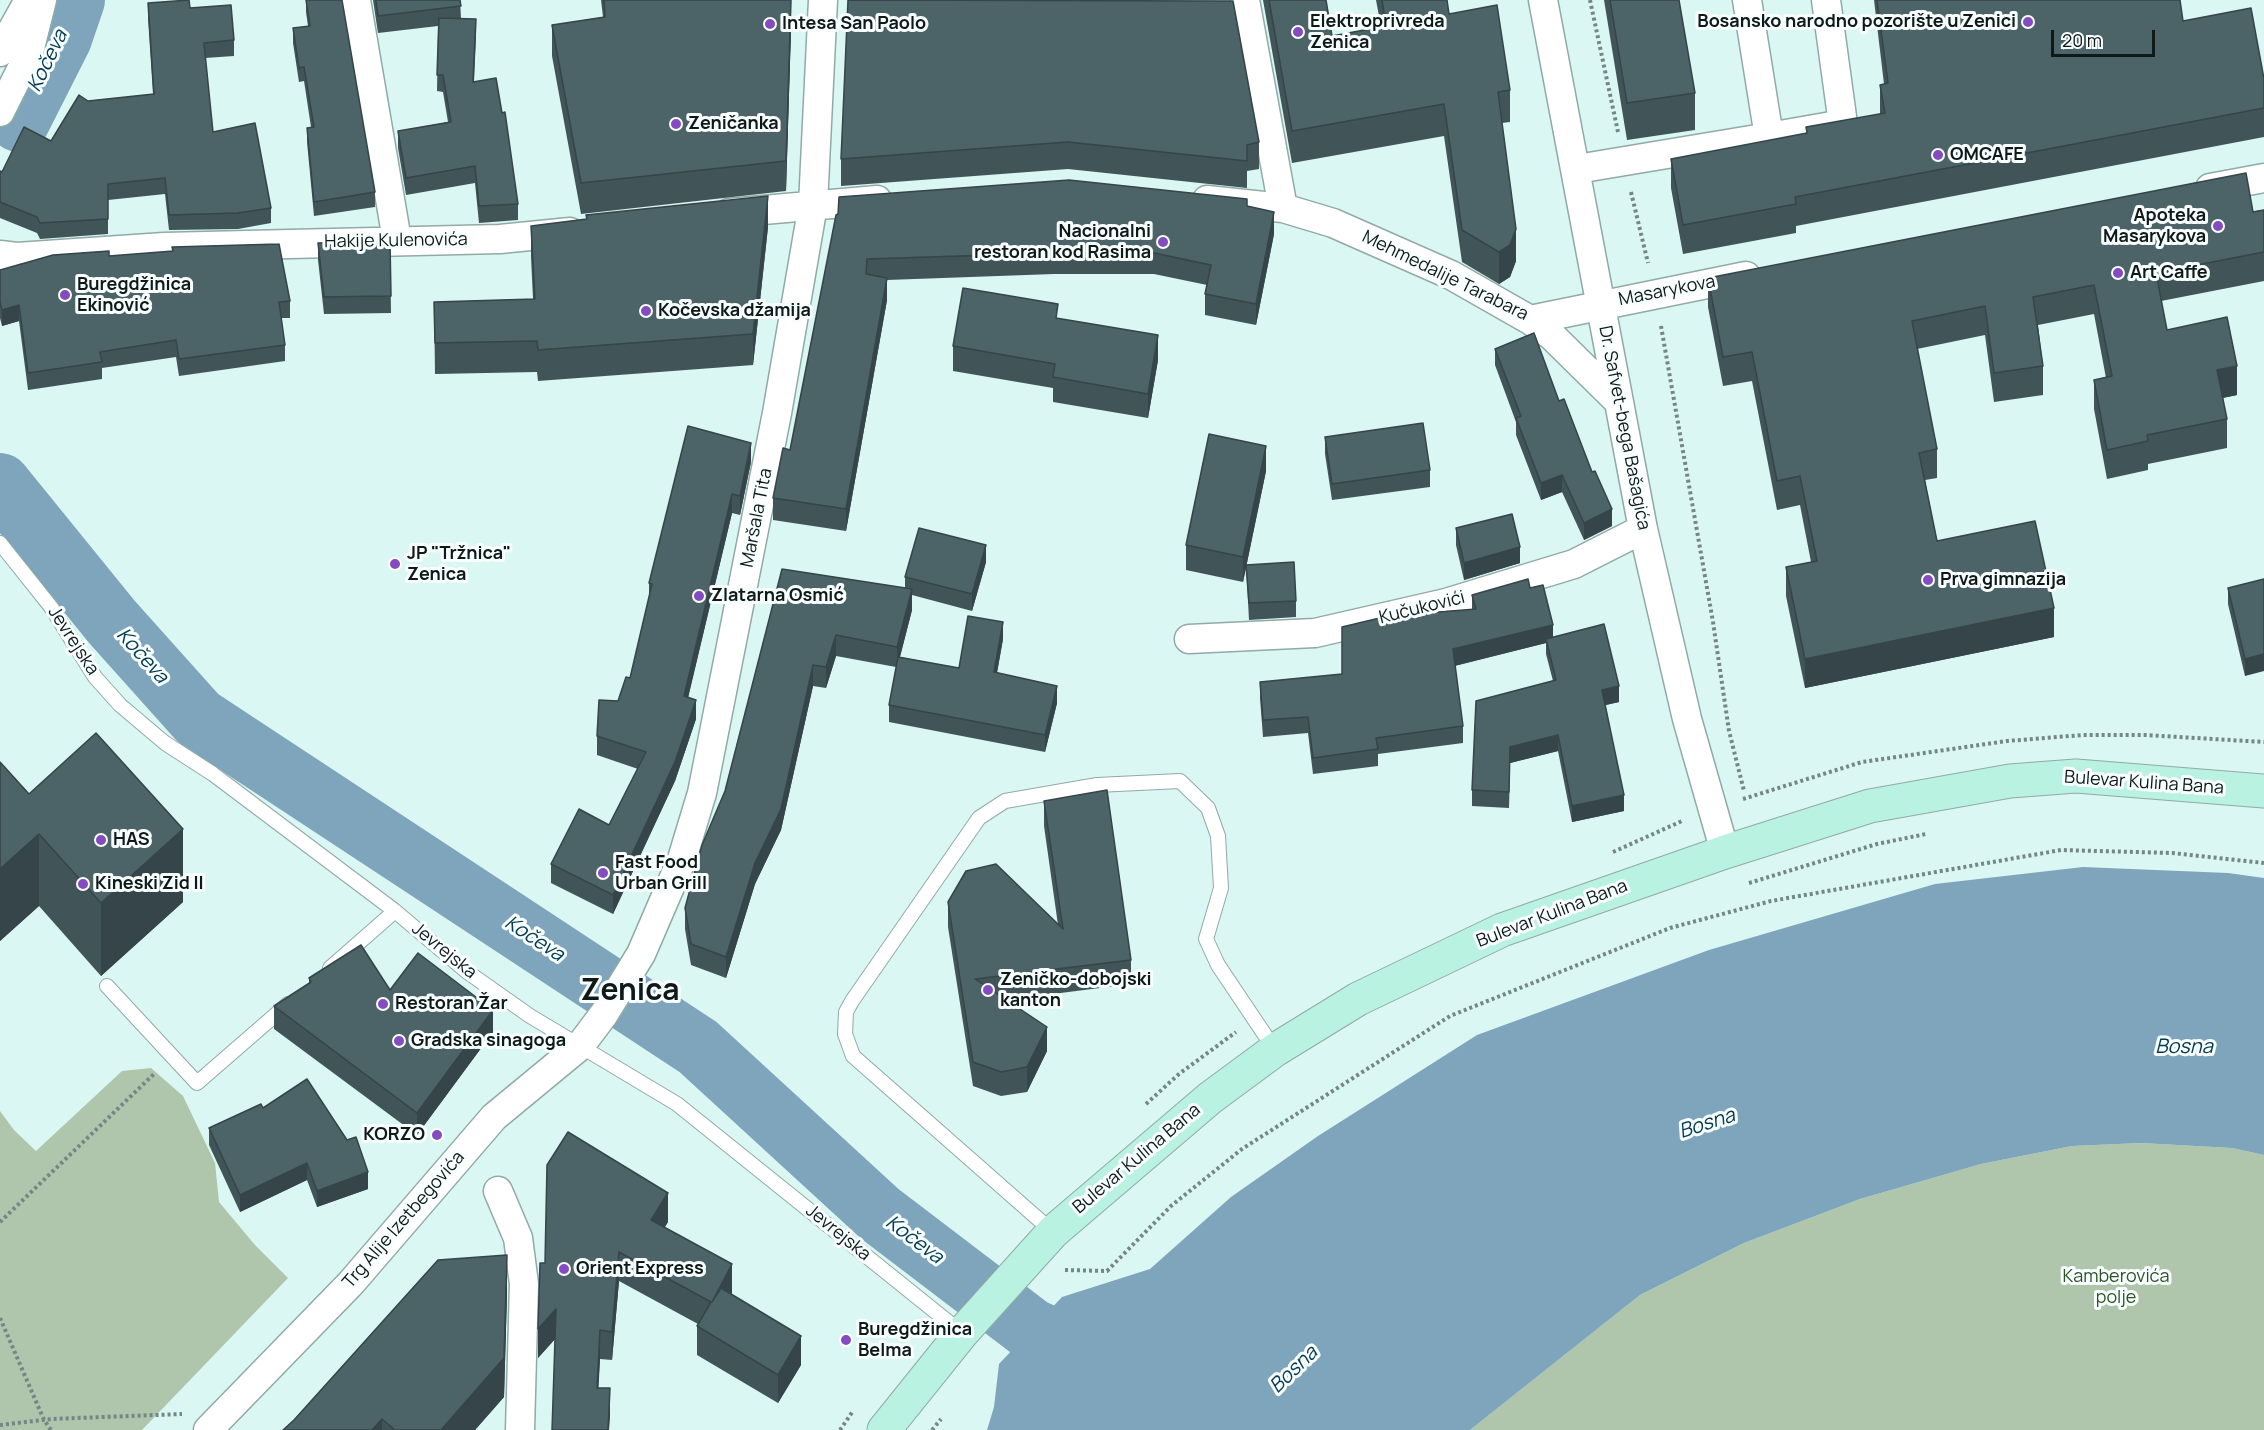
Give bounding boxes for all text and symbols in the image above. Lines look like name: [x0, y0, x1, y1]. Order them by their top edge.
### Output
place label: Elektroprivreda Zenica: [1310, 11, 1445, 54]
place label: Bosansko narodno pozorište u Zenici: [1697, 11, 2016, 33]
place label: Intesa San Paolo: [782, 13, 926, 35]
marker: Bosansko narodno pozorište u Zenici: [2021, 15, 2035, 29]
marker: Intesa San Paolo: [763, 17, 777, 31]
scale bar: [2054, 18, 2158, 56]
marker: Elektroprivreda Zenica: [1291, 25, 1305, 39]
water label: Kočeva: [23, 26, 73, 96]
text: 20 m: [2062, 28, 2102, 52]
place label: Zeničanka: [688, 113, 779, 135]
marker: Zeničanka: [669, 117, 683, 131]
place label: OMCAFE: [1950, 144, 2024, 166]
marker: OMCAFE: [1931, 148, 1945, 162]
place label: Apoteka Masarykova: [2103, 205, 2206, 248]
marker: Apoteka Masarykova: [2211, 219, 2225, 233]
place label: Nacionalni restoran kod Rasima: [974, 221, 1151, 264]
street label: Mehmedalije Tarabara: [1358, 226, 1532, 326]
street label: Hakije Kulenovića: [324, 229, 468, 253]
marker: Nacionalni restoran kod Rasima: [1156, 235, 1170, 249]
place label: Art Caffe: [2130, 262, 2208, 284]
marker: Art Caffe: [2111, 266, 2125, 280]
street label: Masarykova: [1617, 271, 1717, 311]
place label: Buregdžinica Ekinović: [77, 274, 191, 316]
marker: Buregdžinica Ekinović: [58, 288, 72, 302]
place label: Kočevska džamija: [658, 300, 811, 322]
marker: Kočevska džamija: [639, 304, 653, 318]
street label: Dr. Safvet-bega Bašagića: [1594, 324, 1654, 532]
street label: Maršala Tita: [737, 467, 777, 569]
place label: JP "Tržnica" Zenica: [407, 543, 511, 586]
marker: JP "Tržnica" Zenica: [388, 557, 402, 571]
place label: Prva gimnazija: [1940, 569, 2066, 591]
marker: Prva gimnazija: [1921, 573, 1935, 587]
place label: Zlatarna Osmić: [711, 585, 844, 607]
street label: Kučukovići: [1377, 587, 1467, 629]
marker: Zlatarna Osmić: [692, 589, 706, 603]
street label: Jevrejska: [43, 603, 103, 679]
water label: Kočeva: [111, 624, 173, 688]
street label: Bulevar Kulina Bana: [2063, 767, 2225, 799]
place label: HAS: [113, 829, 150, 851]
marker: HAS: [94, 833, 108, 847]
place label: Fast Food Urban Grill: [615, 852, 707, 894]
marker: Fast Food Urban Grill: [596, 866, 610, 880]
place label: Kineski Zid II: [95, 873, 204, 895]
street label: Bulevar Kulina Bana: [1473, 875, 1631, 953]
marker: Kineski Zid II: [76, 877, 90, 891]
water label: Kočeva: [500, 911, 568, 967]
street label: Jevrejska: [407, 918, 481, 984]
place label: Zeničko-dobojski kanton: [1000, 969, 1151, 1012]
district label: Zenica: [581, 974, 679, 1010]
marker: Zeničko-dobojski kanton: [981, 983, 995, 997]
place label: Restoran Žar: [395, 993, 508, 1015]
marker: Restoran Žar: [376, 997, 390, 1011]
place label: Gradska sinagoga: [411, 1030, 566, 1052]
marker: Gradska sinagoga: [392, 1034, 406, 1048]
water label: Bosna: [2155, 1035, 2213, 1059]
street label: Bulevar Kulina Bana: [1069, 1099, 1205, 1219]
water label: Bosna: [1676, 1104, 1738, 1144]
place label: KORZO: [363, 1124, 425, 1146]
marker: KORZO: [430, 1128, 444, 1142]
street label: Trg Alije Izetbegovića: [339, 1147, 469, 1293]
street label: Jevrejska: [801, 1200, 875, 1266]
water label: Kočeva: [881, 1211, 947, 1269]
place label: Orient Express: [576, 1258, 704, 1280]
marker: Orient Express: [557, 1262, 571, 1276]
park label: Kamberovića polje: [2063, 1266, 2169, 1308]
place label: Buregdžinica Belma: [858, 1319, 972, 1362]
marker: Buregdžinica Belma: [839, 1333, 853, 1347]
water label: Bosna: [1265, 1341, 1323, 1399]

